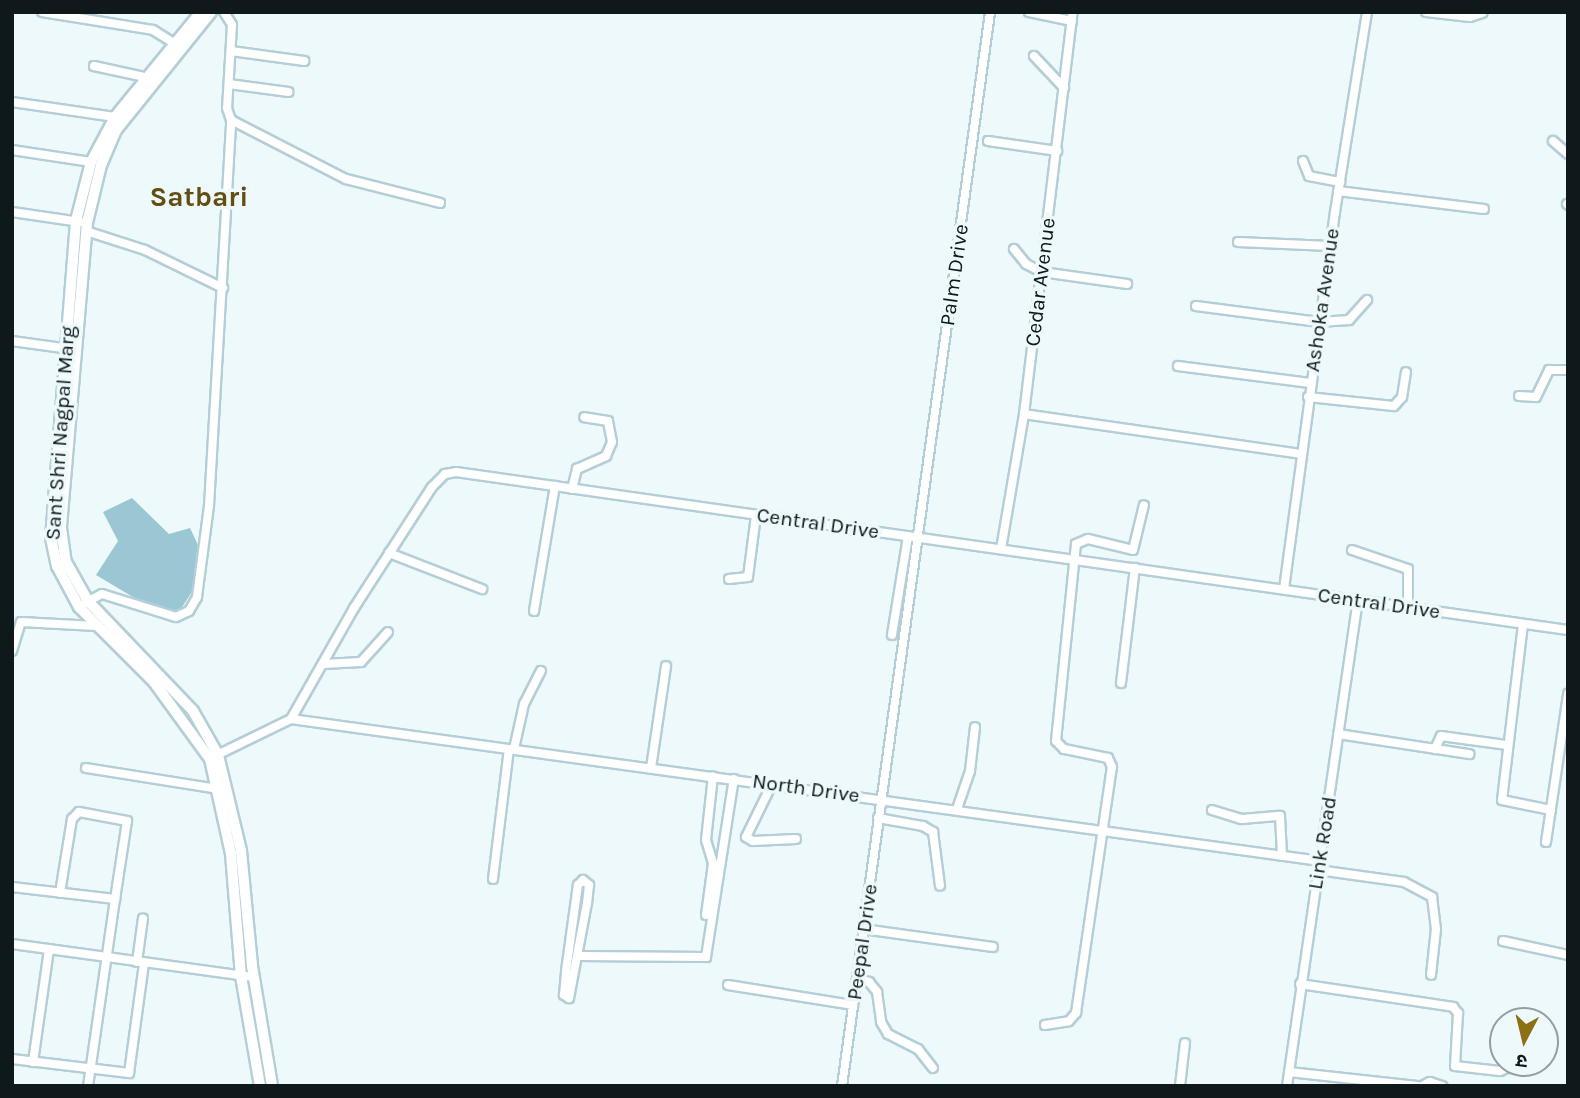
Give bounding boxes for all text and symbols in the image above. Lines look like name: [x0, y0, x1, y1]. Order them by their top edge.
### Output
district label: Satbari: [149, 180, 249, 214]
street label: Cedar Avenue: [1020, 216, 1060, 348]
street label: Palm Drive: [934, 222, 974, 328]
street label: Ashoka Avenue: [1299, 227, 1345, 373]
street label: Sant Shri Nagpal Marg: [40, 325, 80, 541]
street label: Central Drive: [755, 502, 881, 544]
street label: Central Drive: [1316, 582, 1442, 624]
street label: North Drive: [751, 768, 861, 808]
street label: Link Road: [1302, 795, 1342, 891]
street label: Peepal Drive: [841, 882, 883, 1002]
north arrow: [1489, 1007, 1559, 1077]
text: उ: [1515, 1049, 1529, 1072]

